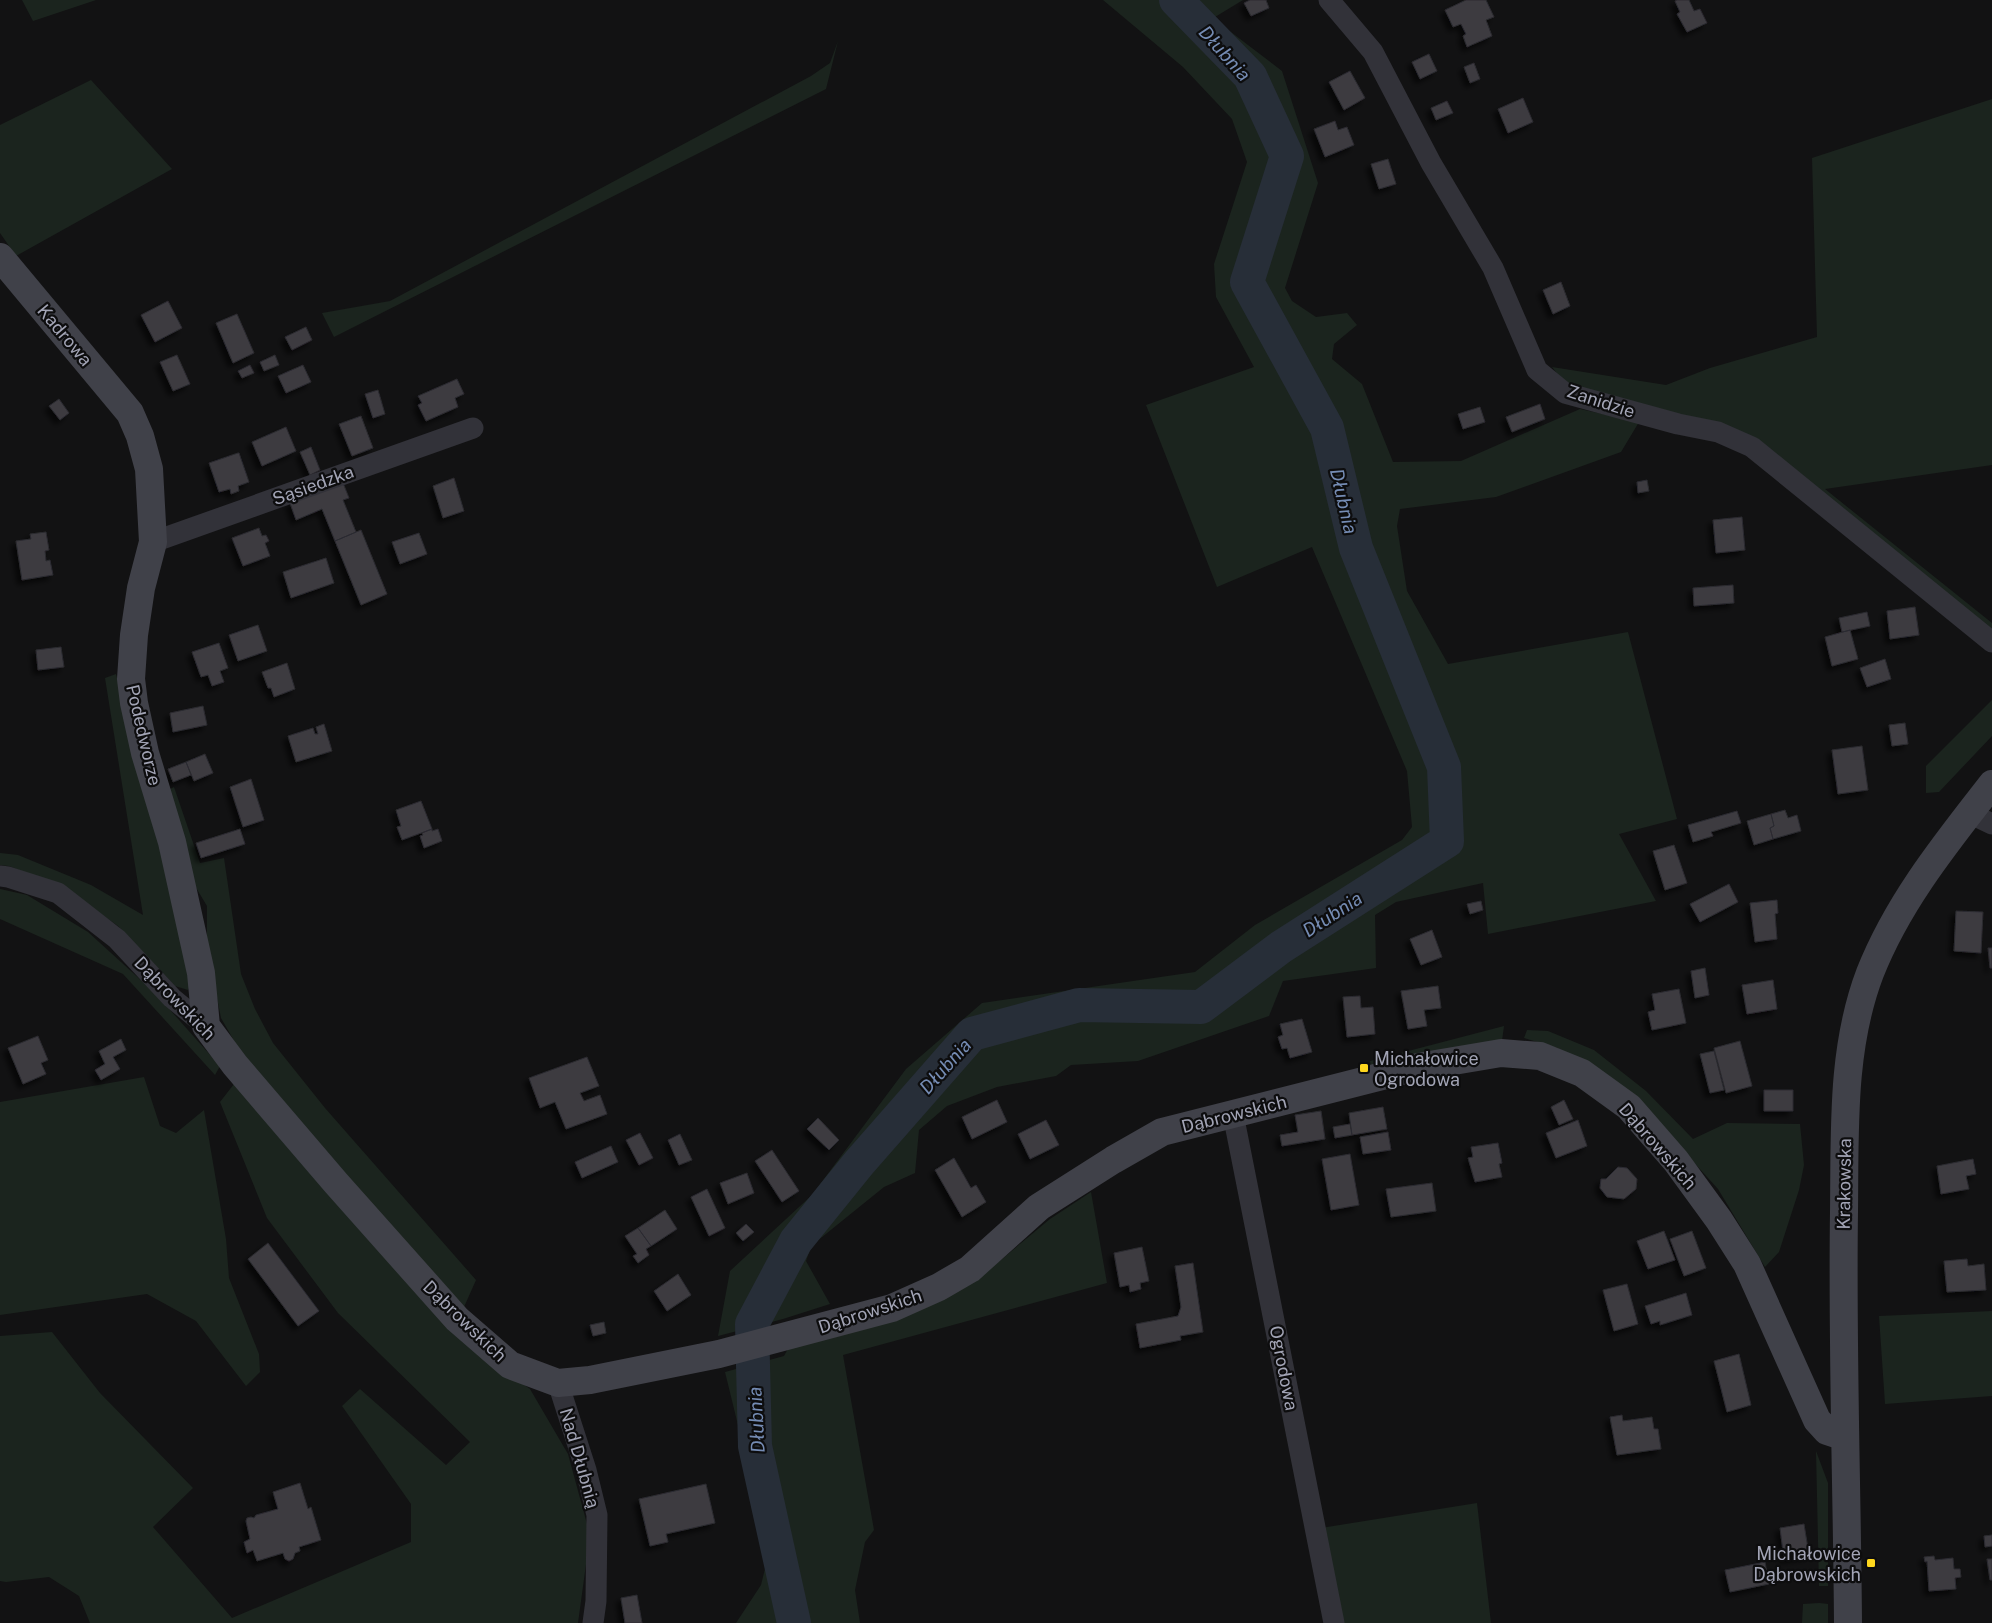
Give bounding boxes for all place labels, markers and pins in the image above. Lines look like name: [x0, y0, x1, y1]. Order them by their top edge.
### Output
place label: Michałowice Ogrodowa: [1374, 1048, 1479, 1090]
marker: Michałowice Ogrodowa: [1358, 1062, 1370, 1074]
place label: Michałowice Dąbrowskich: [1753, 1543, 1861, 1585]
marker: Michałowice Dąbrowskich: [1865, 1557, 1877, 1569]

